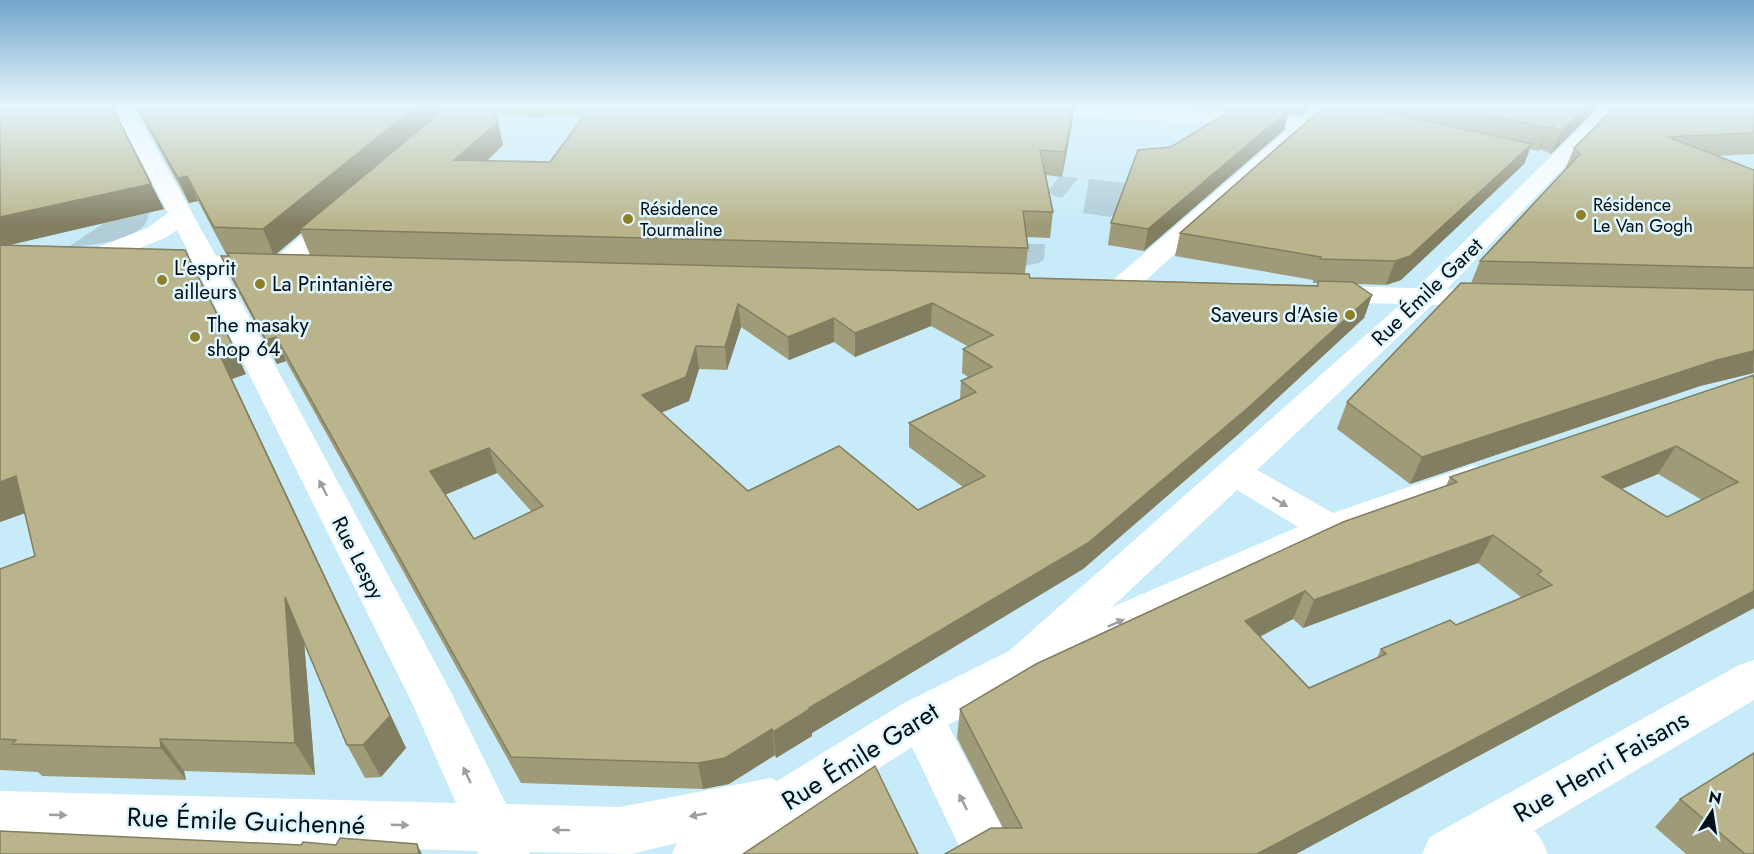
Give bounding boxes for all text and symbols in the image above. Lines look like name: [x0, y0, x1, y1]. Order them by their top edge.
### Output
place label: Résidence Le Van Gogh: [1593, 192, 1693, 239]
place label: Résidence Tourmaline: [640, 196, 722, 243]
marker: Résidence Le Van Gogh: [1574, 208, 1588, 222]
marker: Résidence Tourmaline: [621, 212, 635, 226]
street label: Rue Émile Garet: [1365, 231, 1489, 353]
place label: L'esprit ailleurs: [174, 253, 237, 307]
place label: La Printanière: [272, 269, 393, 299]
marker: L'esprit ailleurs: [155, 273, 169, 287]
marker: La Printanière: [253, 277, 267, 291]
place label: Saveurs d'Asie: [1210, 300, 1338, 330]
marker: Saveurs d'Asie: [1343, 308, 1357, 322]
place label: The masaky shop 64: [207, 310, 310, 364]
marker: The masaky shop 64: [188, 330, 202, 344]
one-way arrow: [318, 480, 328, 497]
one-way arrow: [1272, 496, 1288, 507]
street label: Rue Lespy: [324, 511, 392, 605]
one-way arrow: [1107, 618, 1125, 627]
street label: Rue Émile Garet: [774, 692, 946, 819]
street label: Rue Henri Faisans: [1506, 700, 1696, 832]
one-way arrow: [463, 766, 472, 783]
north arrow: [1682, 782, 1742, 842]
text: N: [1706, 785, 1724, 810]
one-way arrow: [958, 793, 968, 810]
street label: Rue Émile Guichenné: [126, 798, 366, 844]
one-way arrow: [49, 811, 68, 820]
one-way arrow: [689, 811, 708, 820]
one-way arrow: [391, 821, 410, 830]
one-way arrow: [552, 825, 571, 834]

